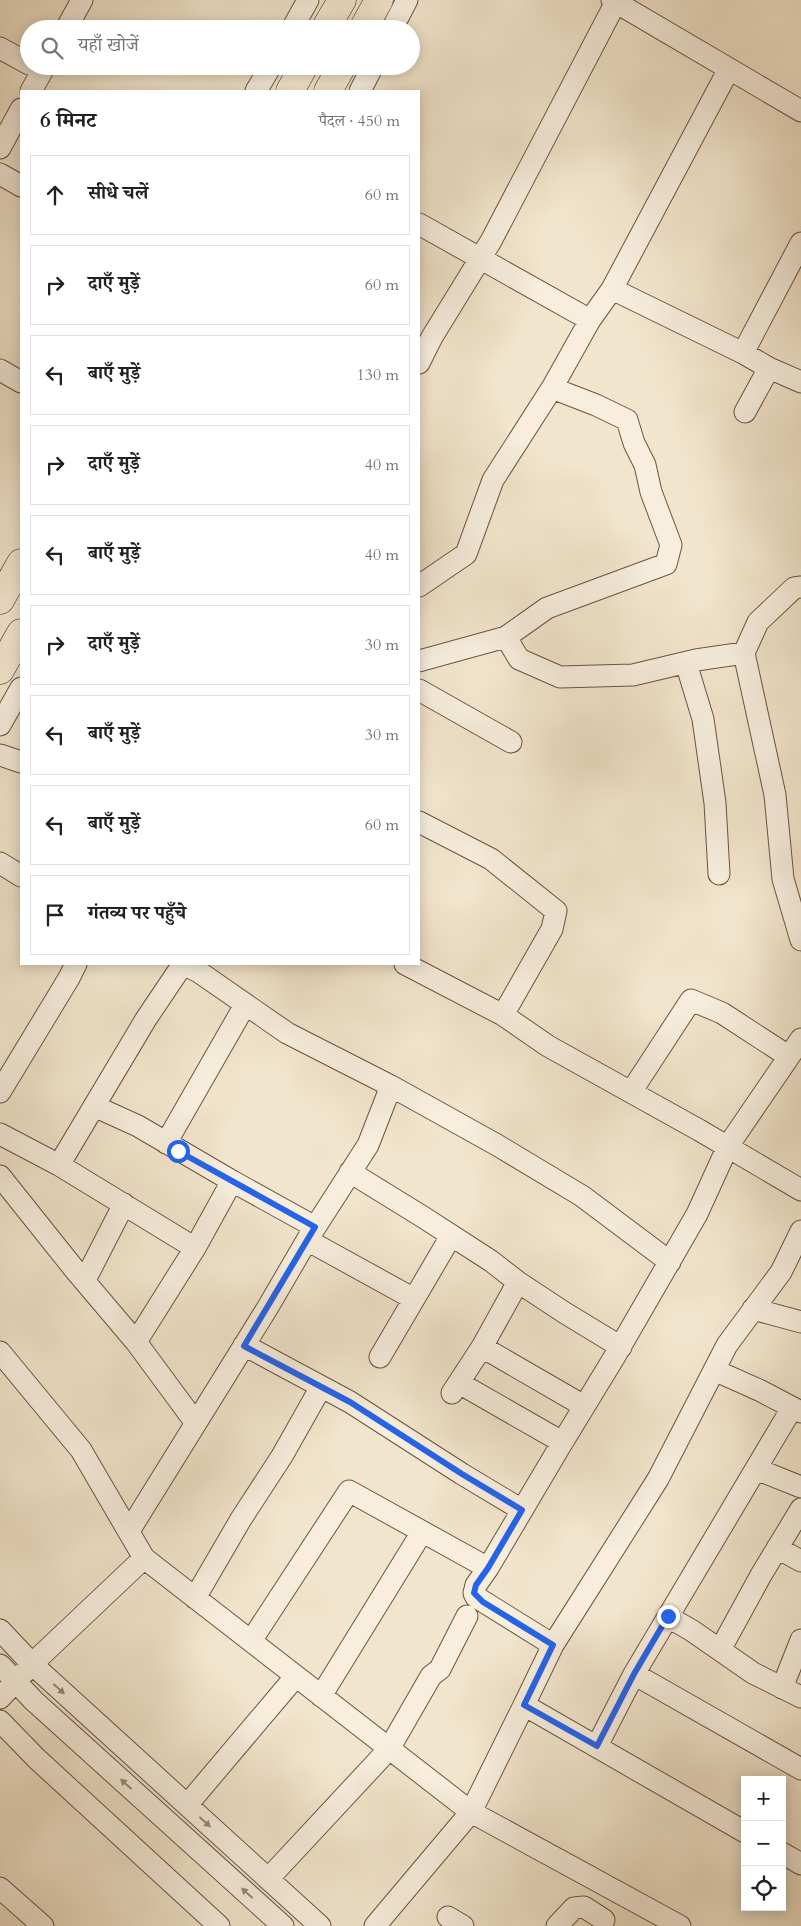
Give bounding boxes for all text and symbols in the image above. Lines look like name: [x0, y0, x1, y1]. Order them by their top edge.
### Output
search box: [20, 20, 420, 75]
text: यहाँ खोजें: [78, 32, 139, 58]
icon: search: [38, 34, 66, 62]
text: 6 मिनट: [40, 106, 96, 135]
text: पैदल · 450 m: [319, 110, 400, 132]
text: सीधे चलें: [88, 180, 148, 206]
icon: ahead: [41, 181, 69, 209]
text: 60 m: [365, 184, 399, 206]
text: दाएँ मुड़ें: [88, 270, 140, 296]
icon: right: [41, 271, 69, 299]
text: 60 m: [365, 274, 399, 296]
text: बाएँ मुड़ें: [88, 360, 140, 386]
icon: left: [41, 361, 69, 389]
text: 130 m: [357, 364, 399, 386]
text: दाएँ मुड़ें: [88, 450, 140, 476]
icon: right: [41, 451, 69, 479]
text: 40 m: [365, 454, 399, 476]
text: बाएँ मुड़ें: [88, 540, 140, 566]
icon: left: [41, 541, 69, 569]
text: 40 m: [365, 544, 399, 566]
text: दाएँ मुड़ें: [88, 630, 140, 656]
icon: right: [41, 631, 69, 659]
text: 30 m: [365, 634, 399, 656]
text: बाएँ मुड़ें: [88, 720, 140, 746]
icon: left: [41, 721, 69, 749]
text: 30 m: [365, 724, 399, 746]
text: बाएँ मुड़ें: [88, 810, 140, 836]
icon: left: [41, 811, 69, 839]
text: 60 m: [365, 814, 399, 836]
text: गंतव्य पर पहुँचे: [88, 900, 186, 926]
icon: arrive: [41, 901, 69, 929]
route start: [167, 1140, 190, 1163]
route end: [657, 1605, 680, 1628]
one-way arrow: [53, 1683, 65, 1695]
map controls: [741, 1776, 786, 1911]
button: +: [741, 1776, 786, 1821]
one-way arrow: [121, 1778, 133, 1790]
one-way arrow: [199, 1816, 211, 1828]
button: −: [741, 1821, 786, 1866]
button: locate: [741, 1866, 786, 1911]
one-way arrow: [241, 1887, 253, 1899]

